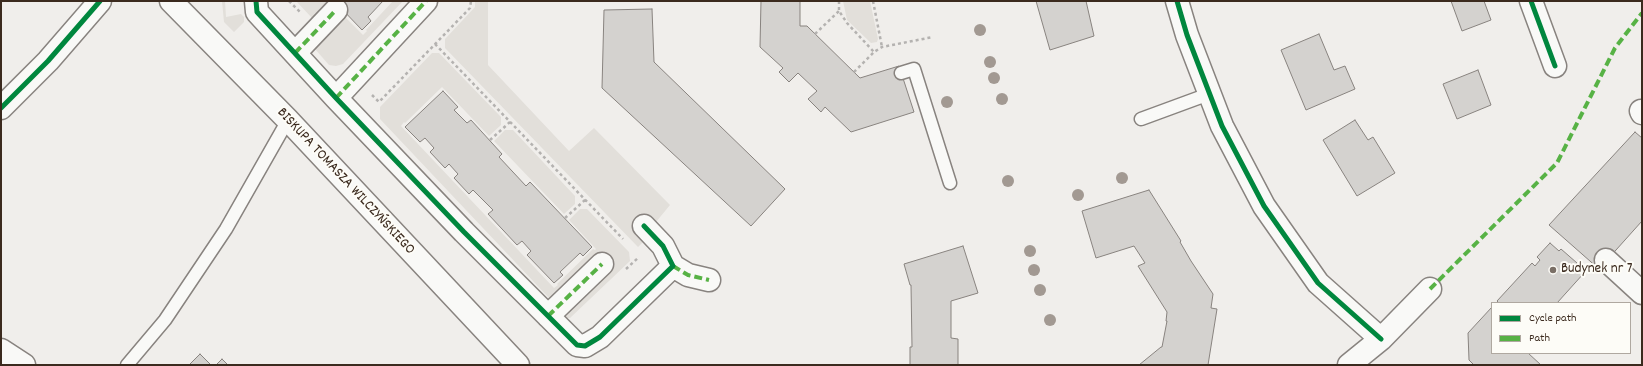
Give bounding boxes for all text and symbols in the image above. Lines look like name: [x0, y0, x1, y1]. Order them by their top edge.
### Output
street label: BISKUPA TOMASZA WILCZYŃSKIEGO: [272, 105, 418, 259]
place label: Budynek nr 7: [1561, 261, 1632, 279]
marker: Budynek nr 7: [1548, 265, 1558, 275]
legend: [1491, 302, 1631, 354]
text: Cycle path: [1529, 310, 1577, 327]
text: Path: [1529, 330, 1550, 347]

